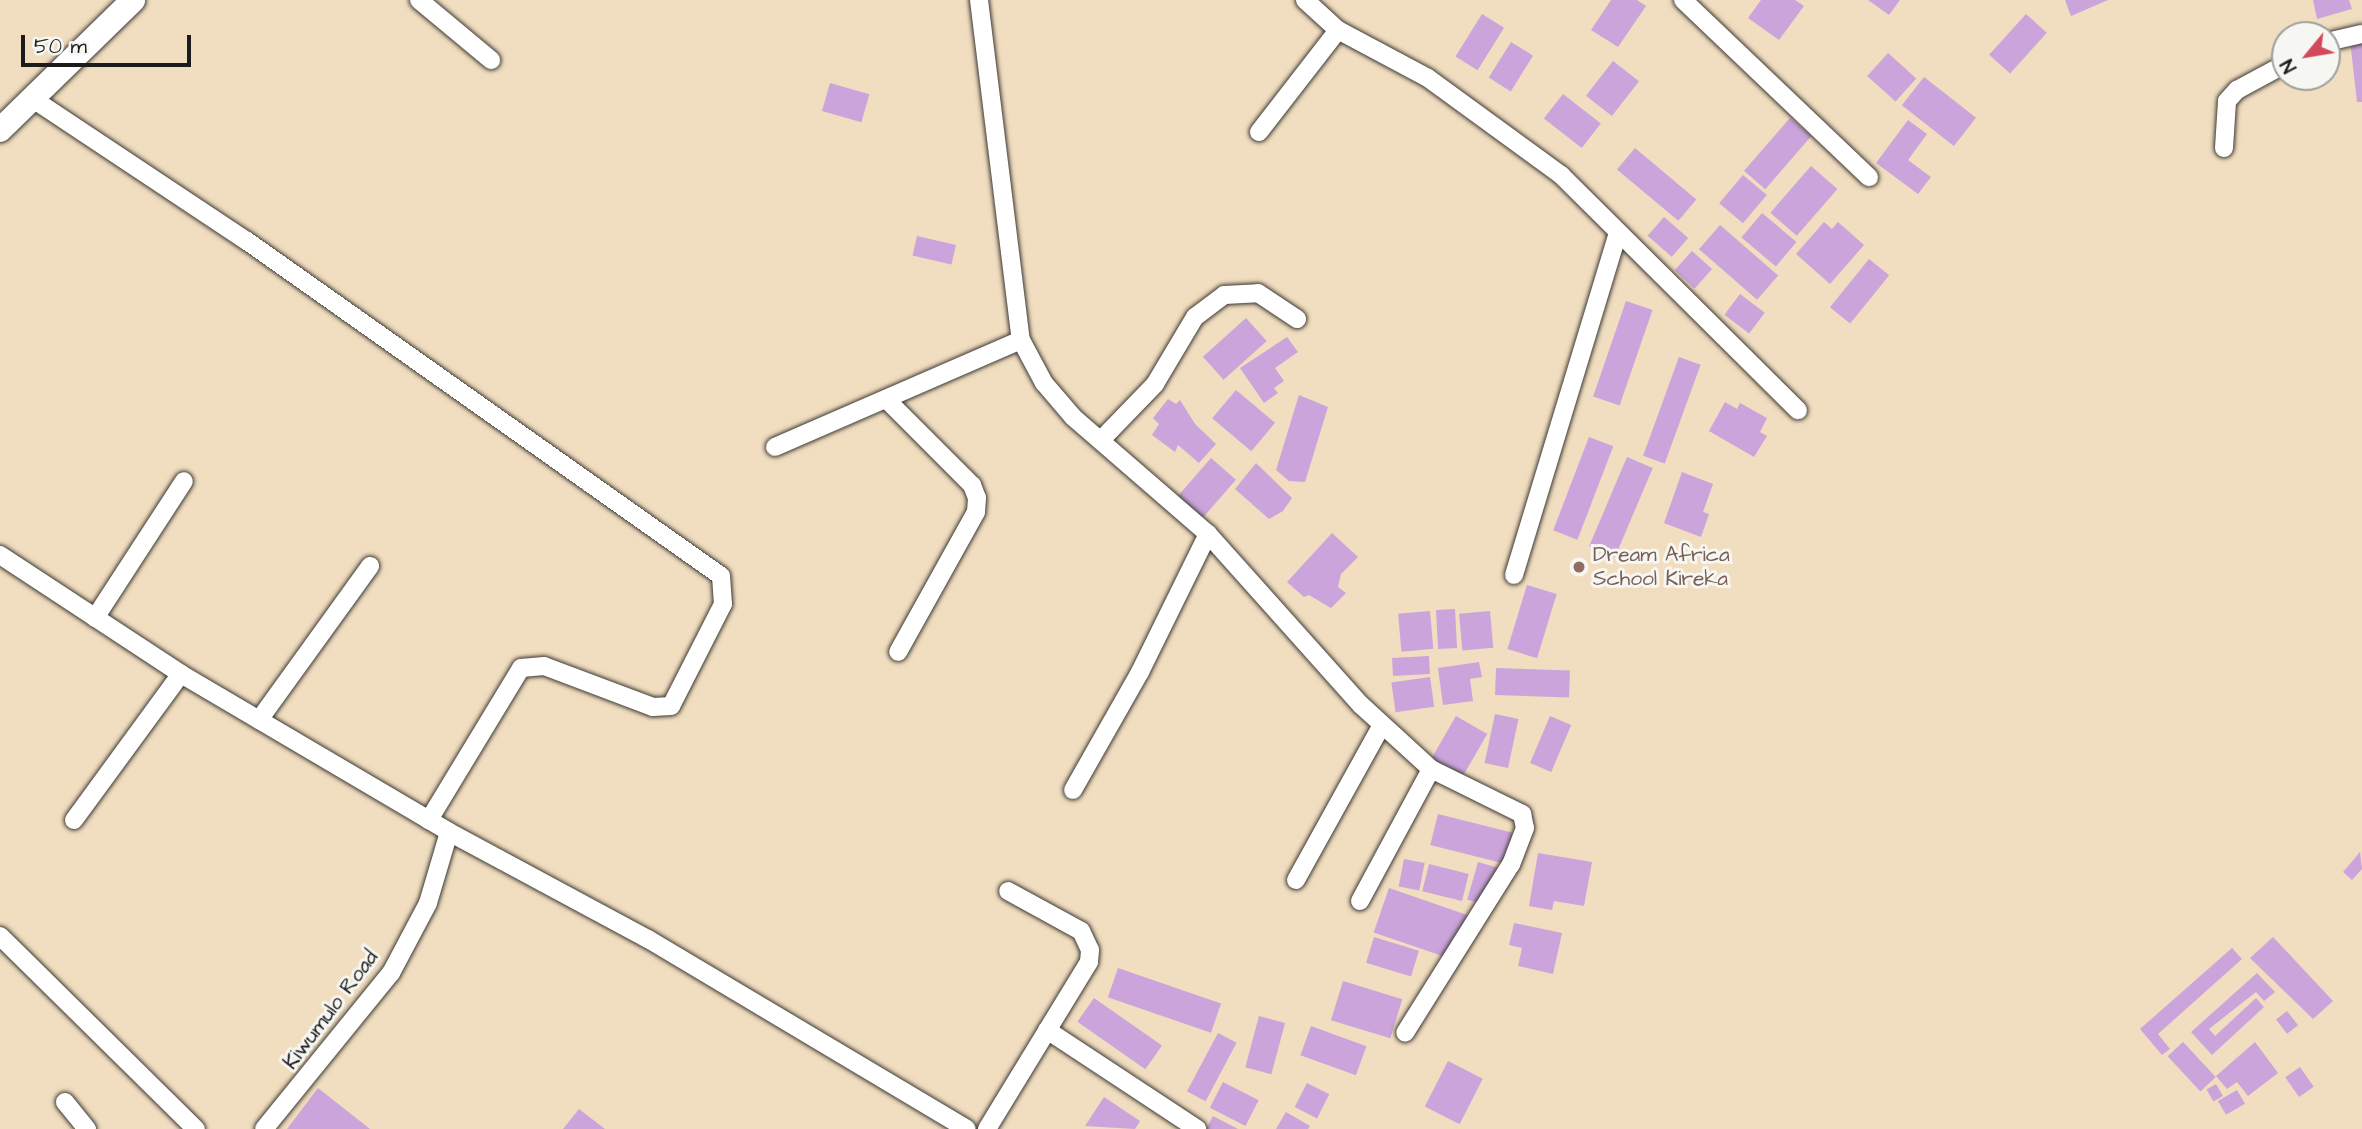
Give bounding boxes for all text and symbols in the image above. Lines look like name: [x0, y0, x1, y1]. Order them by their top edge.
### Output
scale bar: [24, 21, 194, 65]
north arrow: [2271, 21, 2341, 91]
text: 50 m: [34, 32, 87, 61]
text: N: [2274, 54, 2304, 78]
place label: Dream Africa School Kireka: [1593, 542, 1730, 592]
marker: Dream Africa School Kireka: [1571, 559, 1587, 575]
street label: Kiwumulo Road: [278, 946, 384, 1074]

